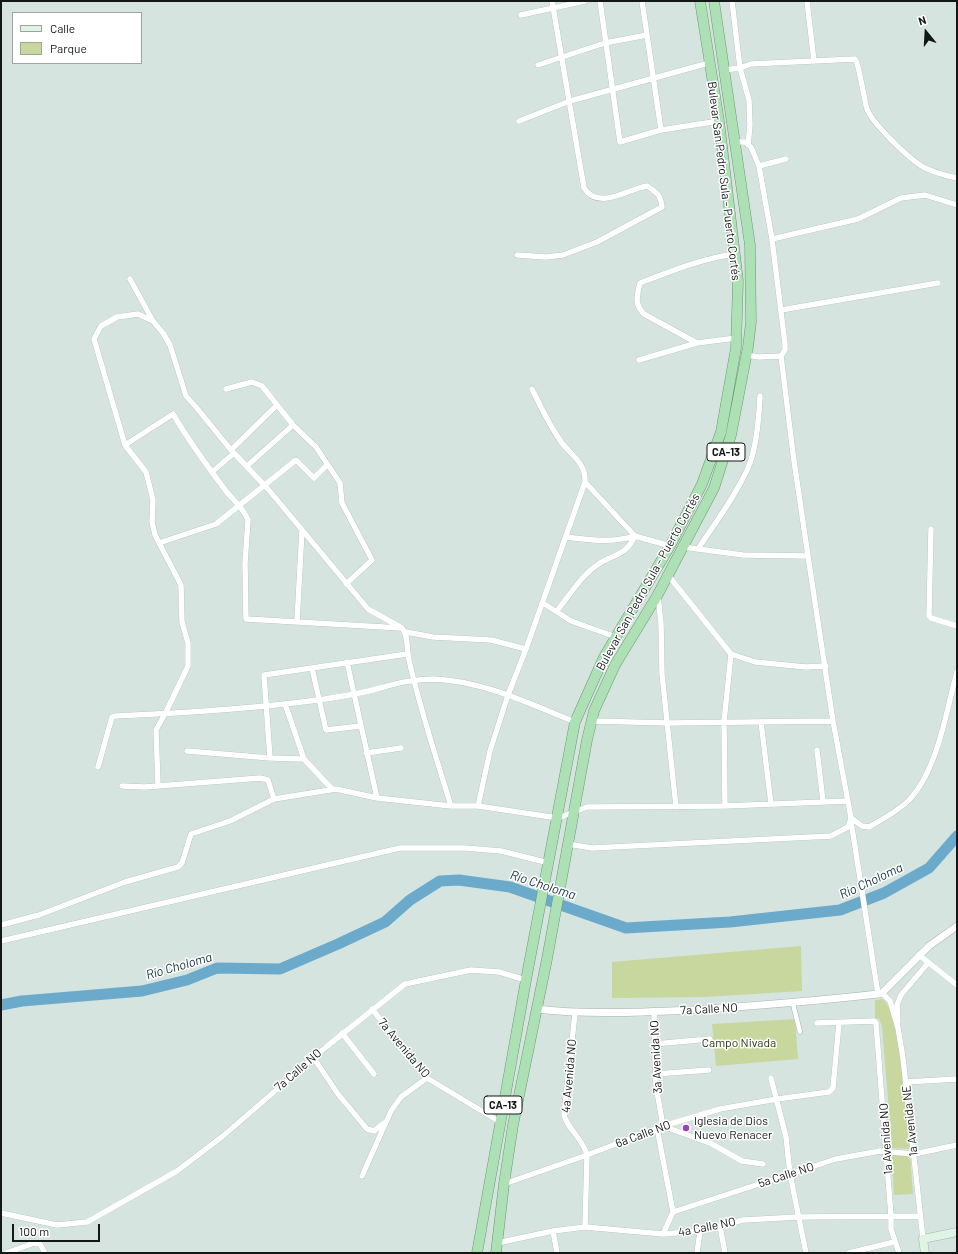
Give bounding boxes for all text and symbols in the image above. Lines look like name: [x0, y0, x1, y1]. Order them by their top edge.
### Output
legend: [12, 12, 142, 64]
north arrow: [906, 12, 946, 52]
text: N: [917, 13, 928, 27]
text: Calle: [50, 21, 75, 35]
text: Parque: [50, 41, 87, 55]
street label: Bulevar San Pedro Sula - Puerto Cortés: [705, 81, 743, 281]
road number: CA-13: [707, 443, 745, 461]
street label: Bulevar San Pedro Sula - Puerto Cortés: [593, 491, 703, 673]
water label: Río Choloma: [837, 860, 905, 902]
water label: Río Choloma: [508, 867, 578, 903]
water label: Río Choloma: [144, 949, 214, 983]
street label: 7a Calle NO: [680, 1000, 738, 1018]
street label: 7a Avenida NO: [375, 1015, 433, 1081]
street label: 3a Avenida NO: [647, 1020, 665, 1094]
park label: Campo Nivada: [702, 1036, 776, 1050]
street label: 4a Avenida NO: [559, 1038, 579, 1114]
street label: 7a Calle NO: [272, 1046, 324, 1094]
street label: 1a Avenida NE: [899, 1085, 921, 1157]
road number: CA-13: [484, 1096, 522, 1114]
street label: 1a Avenida NO: [876, 1103, 896, 1175]
place label: Iglesia de Dios Nuevo Renacer: [694, 1114, 772, 1142]
street label: 6a Calle NO: [613, 1117, 673, 1151]
marker: Iglesia de Dios Nuevo Renacer: [681, 1123, 691, 1133]
street label: 5a Calle NO: [756, 1159, 816, 1191]
street label: 4a Calle NO: [677, 1214, 737, 1240]
scale bar: [14, 1216, 102, 1242]
text: 100 m: [19, 1224, 49, 1238]

